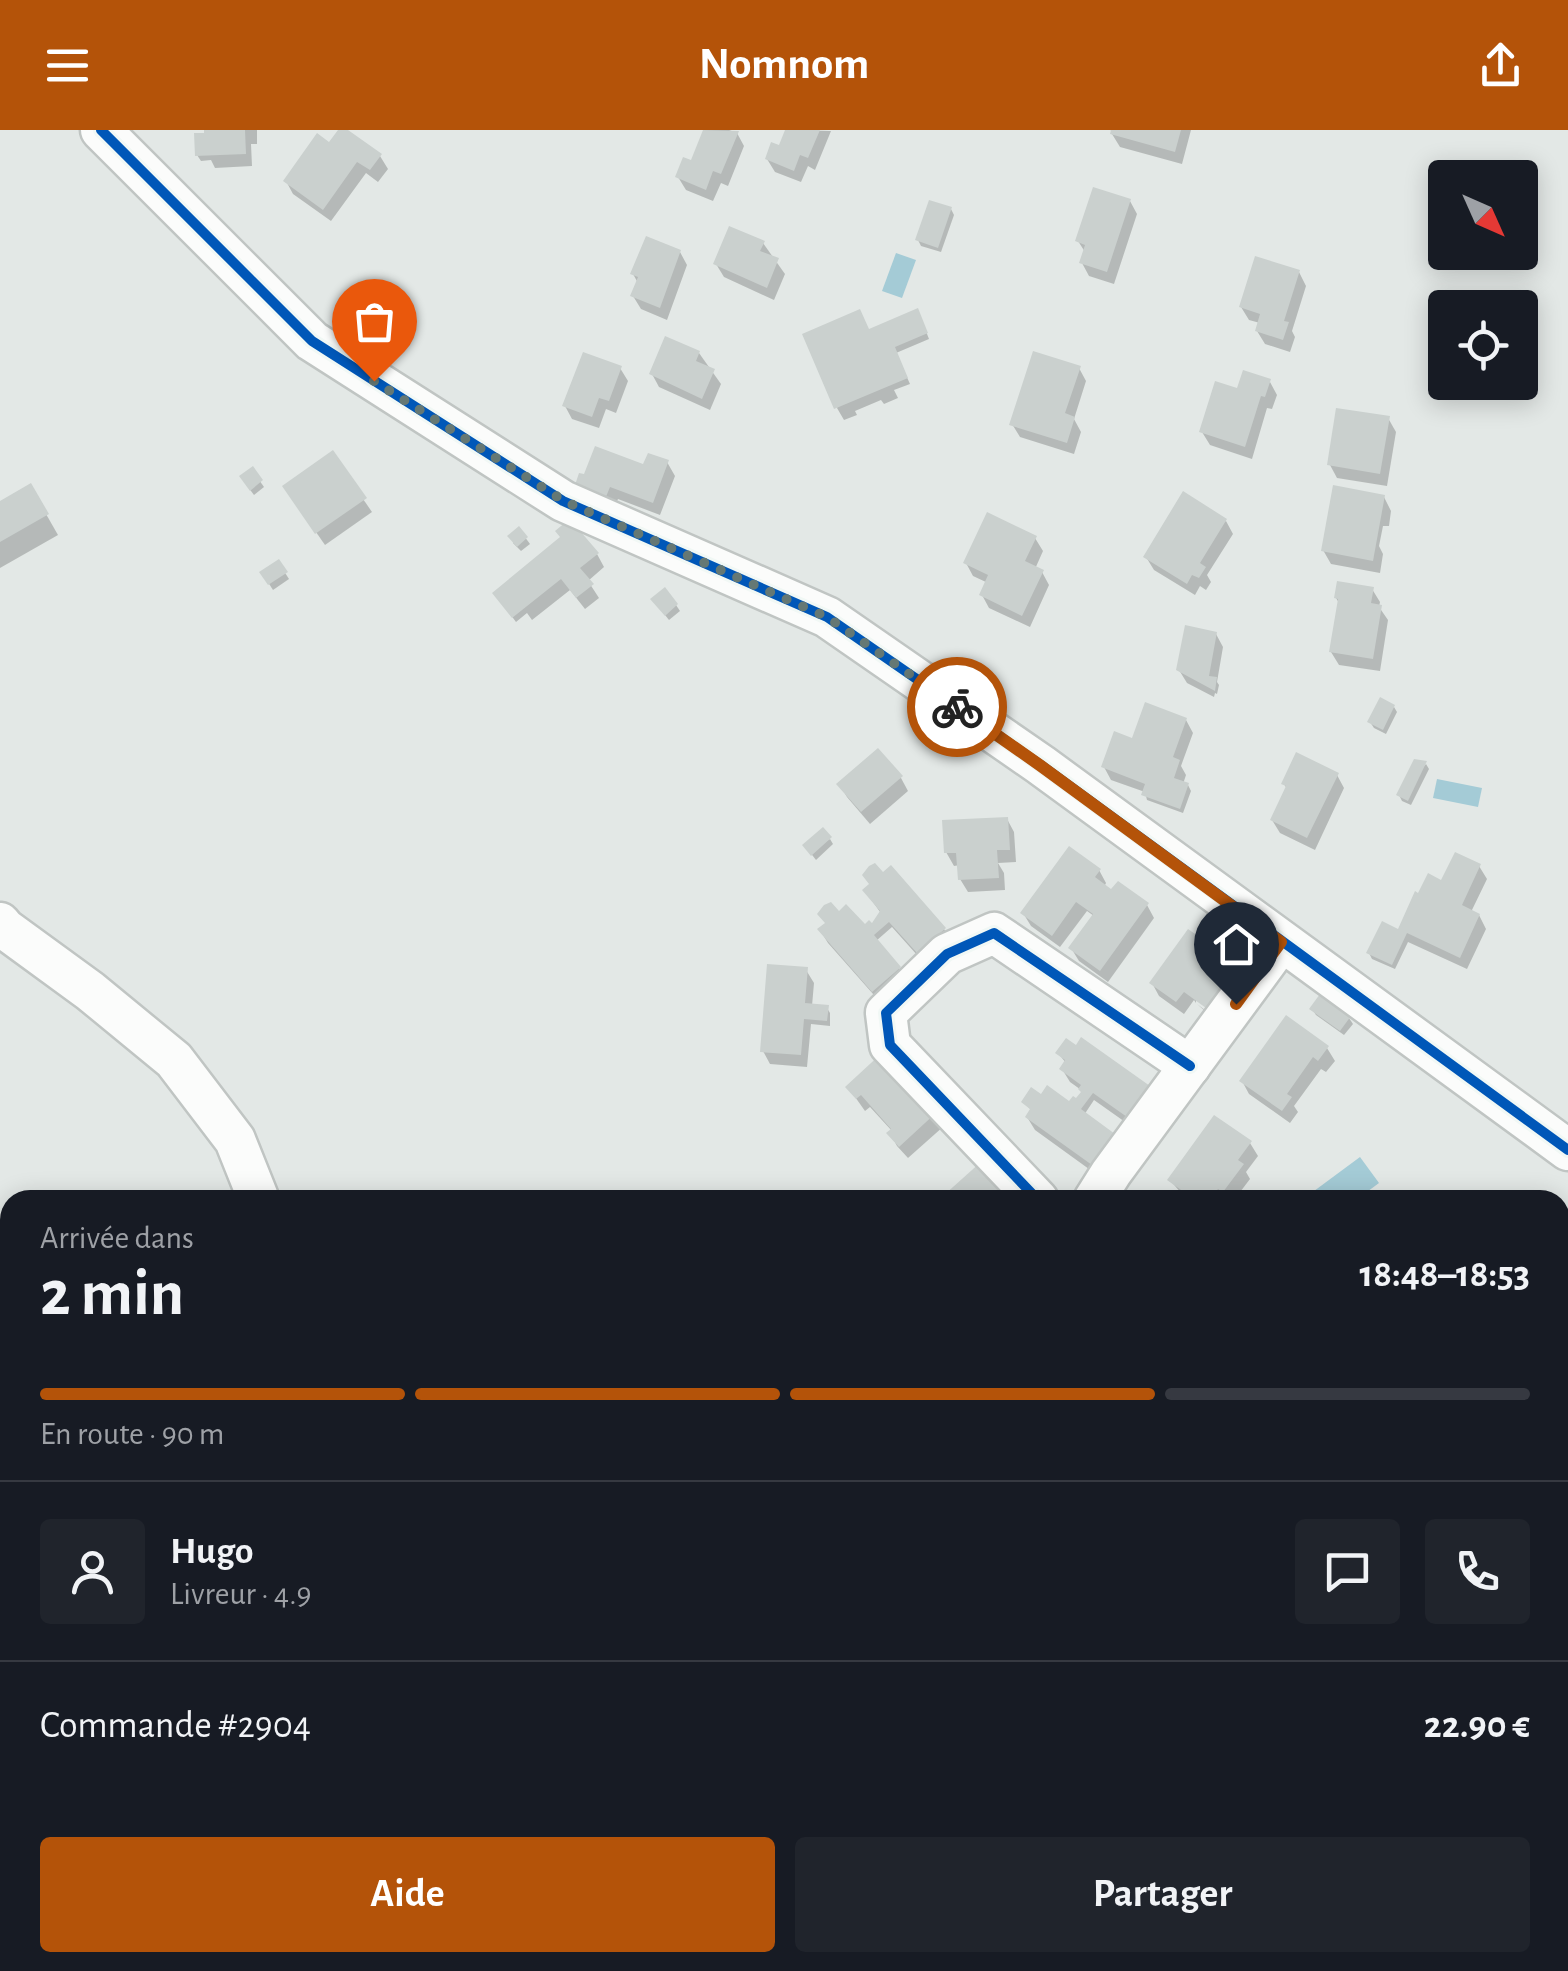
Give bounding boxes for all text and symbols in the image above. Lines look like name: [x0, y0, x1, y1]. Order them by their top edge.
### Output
icon: menu: [40, 38, 95, 93]
icon: share: [1473, 38, 1528, 93]
text: Nomnom: [699, 42, 869, 87]
north arrow: [1428, 160, 1538, 270]
map controls: [1428, 160, 1538, 400]
pin: [332, 279, 417, 382]
button: locate: [1428, 290, 1538, 400]
icon: bag: [347, 294, 402, 349]
courier: [907, 657, 1007, 757]
icon: bike: [930, 680, 985, 735]
pin: [1194, 902, 1279, 1005]
icon: home: [1209, 917, 1264, 972]
text: Arrivée dans: [40, 1222, 194, 1254]
text: 18:48–18:53: [1360, 1256, 1530, 1294]
text: 2 min: [40, 1262, 184, 1327]
text: En route · 90 m: [40, 1418, 224, 1450]
button: person: [40, 1519, 145, 1624]
button: chat: [1295, 1519, 1400, 1624]
button: phone: [1425, 1519, 1530, 1624]
text: Hugo: [170, 1533, 254, 1571]
text: Livreur · 4.9: [170, 1578, 312, 1610]
text: Commande #2904: [40, 1707, 311, 1745]
text: 22.90 €: [1424, 1707, 1530, 1745]
button: Aide: [40, 1837, 775, 1952]
button: Partager: [795, 1837, 1530, 1952]

